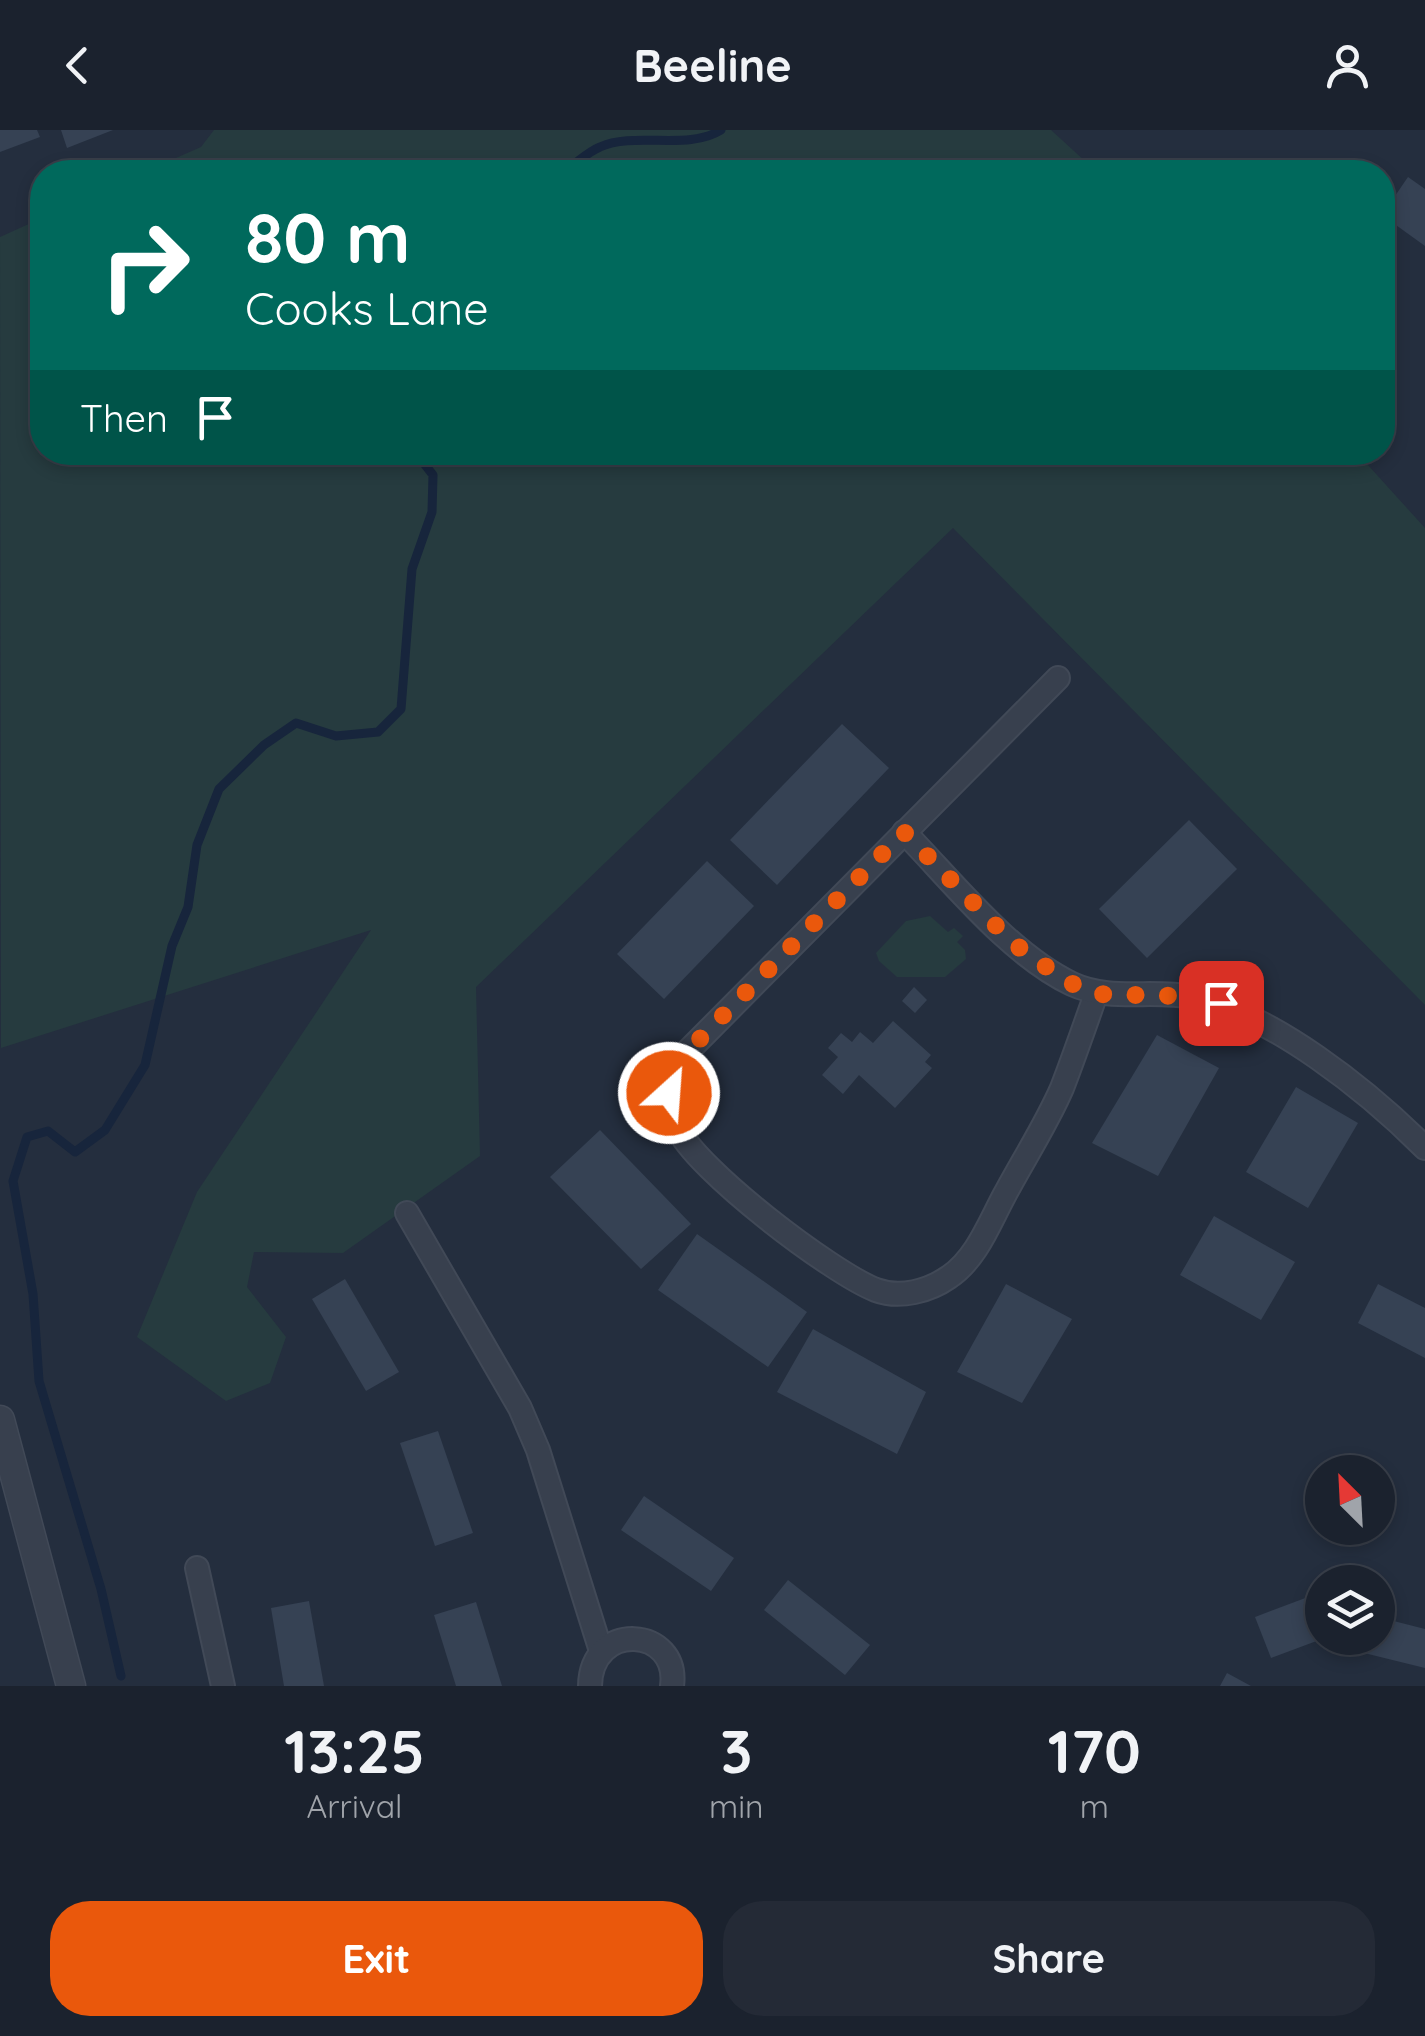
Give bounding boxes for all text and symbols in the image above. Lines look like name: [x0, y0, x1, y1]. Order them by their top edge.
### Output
text: Beeline: [633, 37, 792, 93]
icon: back: [50, 38, 105, 93]
icon: person: [1320, 38, 1375, 93]
text: 80 m: [245, 193, 410, 281]
icon: right: [80, 200, 210, 330]
text: Cooks Lane: [245, 280, 489, 336]
icon: arrive: [188, 390, 243, 445]
text: Then: [80, 394, 168, 442]
pin: [1179, 961, 1264, 1046]
icon: arrive: [1194, 976, 1249, 1031]
position arrow: [617, 1041, 721, 1145]
north arrow: [1305, 1455, 1395, 1545]
map controls: [1305, 1455, 1395, 1655]
button: layers: [1305, 1565, 1395, 1655]
text: 13:25: [284, 1713, 425, 1788]
text: 3: [720, 1713, 752, 1788]
text: 170: [1048, 1713, 1141, 1788]
text: Arrival: [307, 1786, 402, 1826]
text: min: [709, 1786, 764, 1826]
text: m: [1080, 1786, 1109, 1826]
button: Exit: [50, 1901, 703, 2016]
button: Share: [723, 1901, 1375, 2016]

